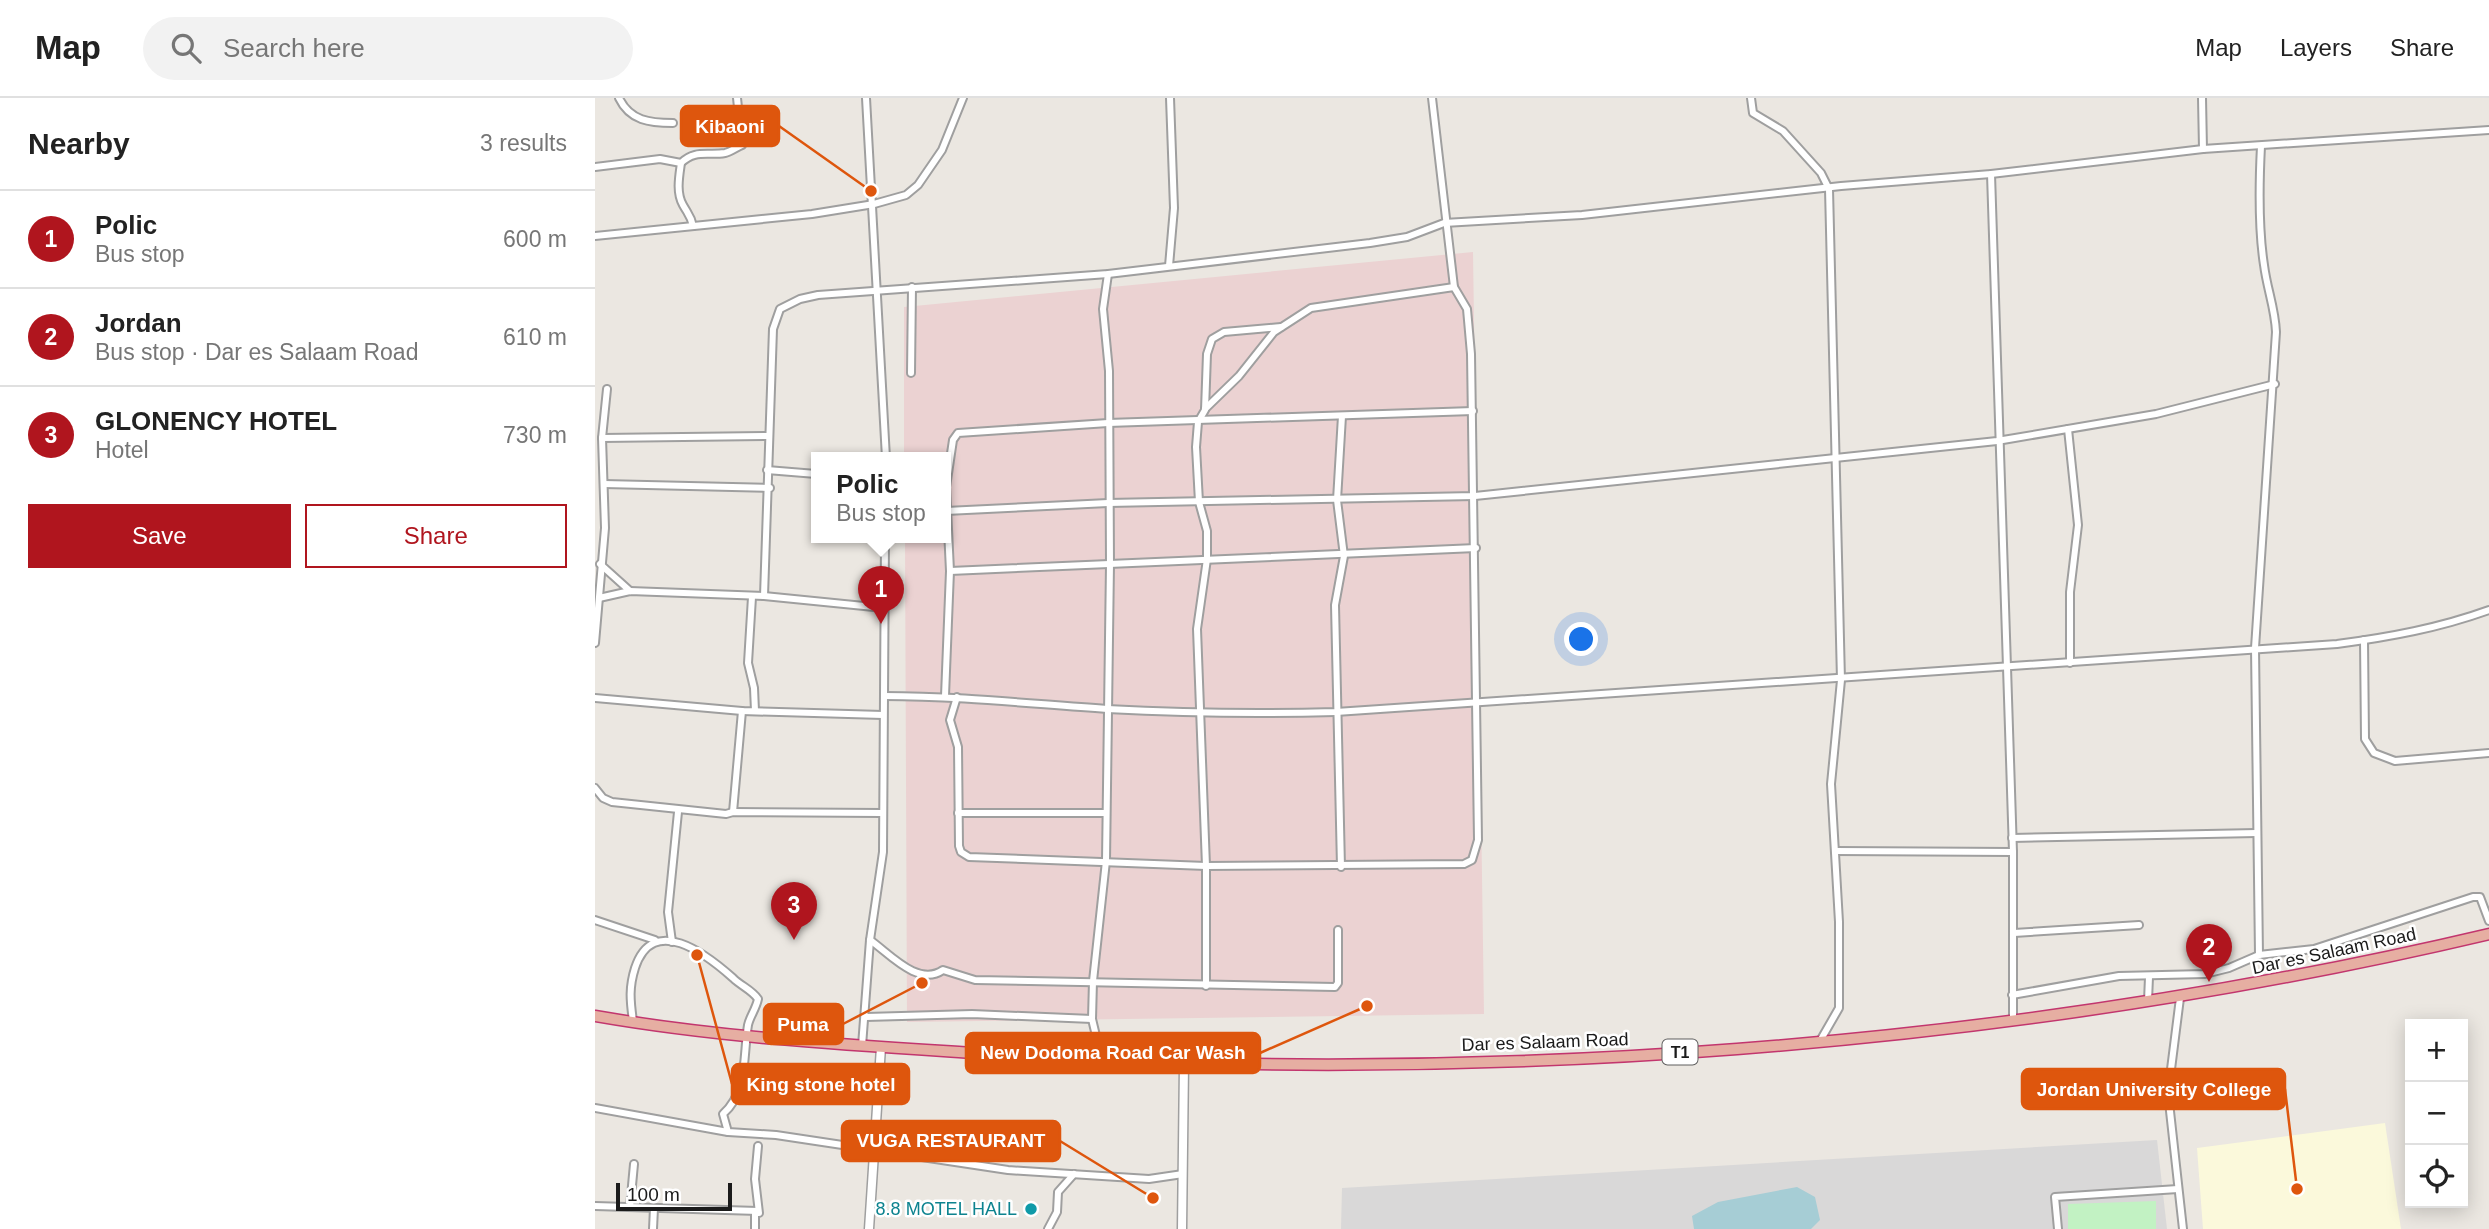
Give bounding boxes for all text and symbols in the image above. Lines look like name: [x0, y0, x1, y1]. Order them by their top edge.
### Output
search box: [143, 17, 633, 80]
text: Map: [35, 29, 101, 66]
icon: search: [167, 29, 205, 67]
text: Search here: [223, 33, 365, 63]
text: Map: [2195, 34, 2242, 61]
text: Layers: [2280, 34, 2352, 61]
text: Share: [2390, 34, 2454, 61]
callout: Kibaoni: [681, 106, 779, 146]
text: Kibaoni: [695, 116, 765, 137]
text: Nearby: [28, 127, 130, 160]
text: 3 results: [480, 130, 567, 156]
text: Polic: [95, 210, 157, 240]
text: 1: [45, 226, 57, 252]
text: 600 m: [503, 226, 567, 252]
text: Bus stop: [95, 241, 185, 267]
text: Jordan: [95, 308, 182, 338]
text: 2: [45, 324, 57, 350]
text: 610 m: [503, 324, 567, 350]
text: Bus stop · Dar es Salaam Road: [95, 339, 418, 365]
text: GLONENCY HOTEL: [95, 406, 337, 436]
text: 3: [45, 422, 57, 448]
text: 730 m: [503, 422, 567, 448]
text: Hotel: [95, 437, 149, 463]
popup: [811, 452, 951, 543]
text: Polic: [836, 469, 898, 499]
text: Bus stop: [836, 500, 926, 526]
button: Save: [28, 504, 291, 568]
button: Share: [305, 504, 567, 568]
pin: 1: [858, 566, 904, 624]
your location: [1564, 622, 1598, 656]
pin: 3: [771, 882, 817, 940]
pin: 2: [2186, 924, 2232, 982]
street label: Dar es Salaam Road: [2250, 924, 2418, 978]
callout: Puma: [764, 1004, 843, 1044]
text: Puma: [777, 1014, 829, 1035]
map controls: [2405, 1019, 2468, 1208]
button: +: [2405, 1019, 2468, 1082]
street label: Dar es Salaam Road: [1461, 1029, 1629, 1055]
callout: New Dodoma Road Car Wash: [966, 1033, 1260, 1073]
road number: T1: [1663, 1040, 1697, 1064]
text: New Dodoma Road Car Wash: [980, 1042, 1246, 1063]
callout: King stone hotel: [732, 1064, 909, 1104]
callout: Jordan University College: [2022, 1069, 2285, 1109]
text: King stone hotel: [747, 1074, 895, 1095]
text: Jordan University College: [2037, 1079, 2271, 1100]
button: −: [2405, 1082, 2468, 1145]
callout: VUGA RESTAURANT: [842, 1121, 1060, 1161]
text: VUGA RESTAURANT: [857, 1130, 1046, 1151]
button: locate: [2405, 1145, 2468, 1208]
scale bar: [616, 1180, 731, 1212]
text: 100 m: [627, 1184, 680, 1205]
place label: 8.8 MOTEL HALL: [876, 1199, 1017, 1219]
marker: 8.8 MOTEL HALL: [1023, 1201, 1039, 1217]

